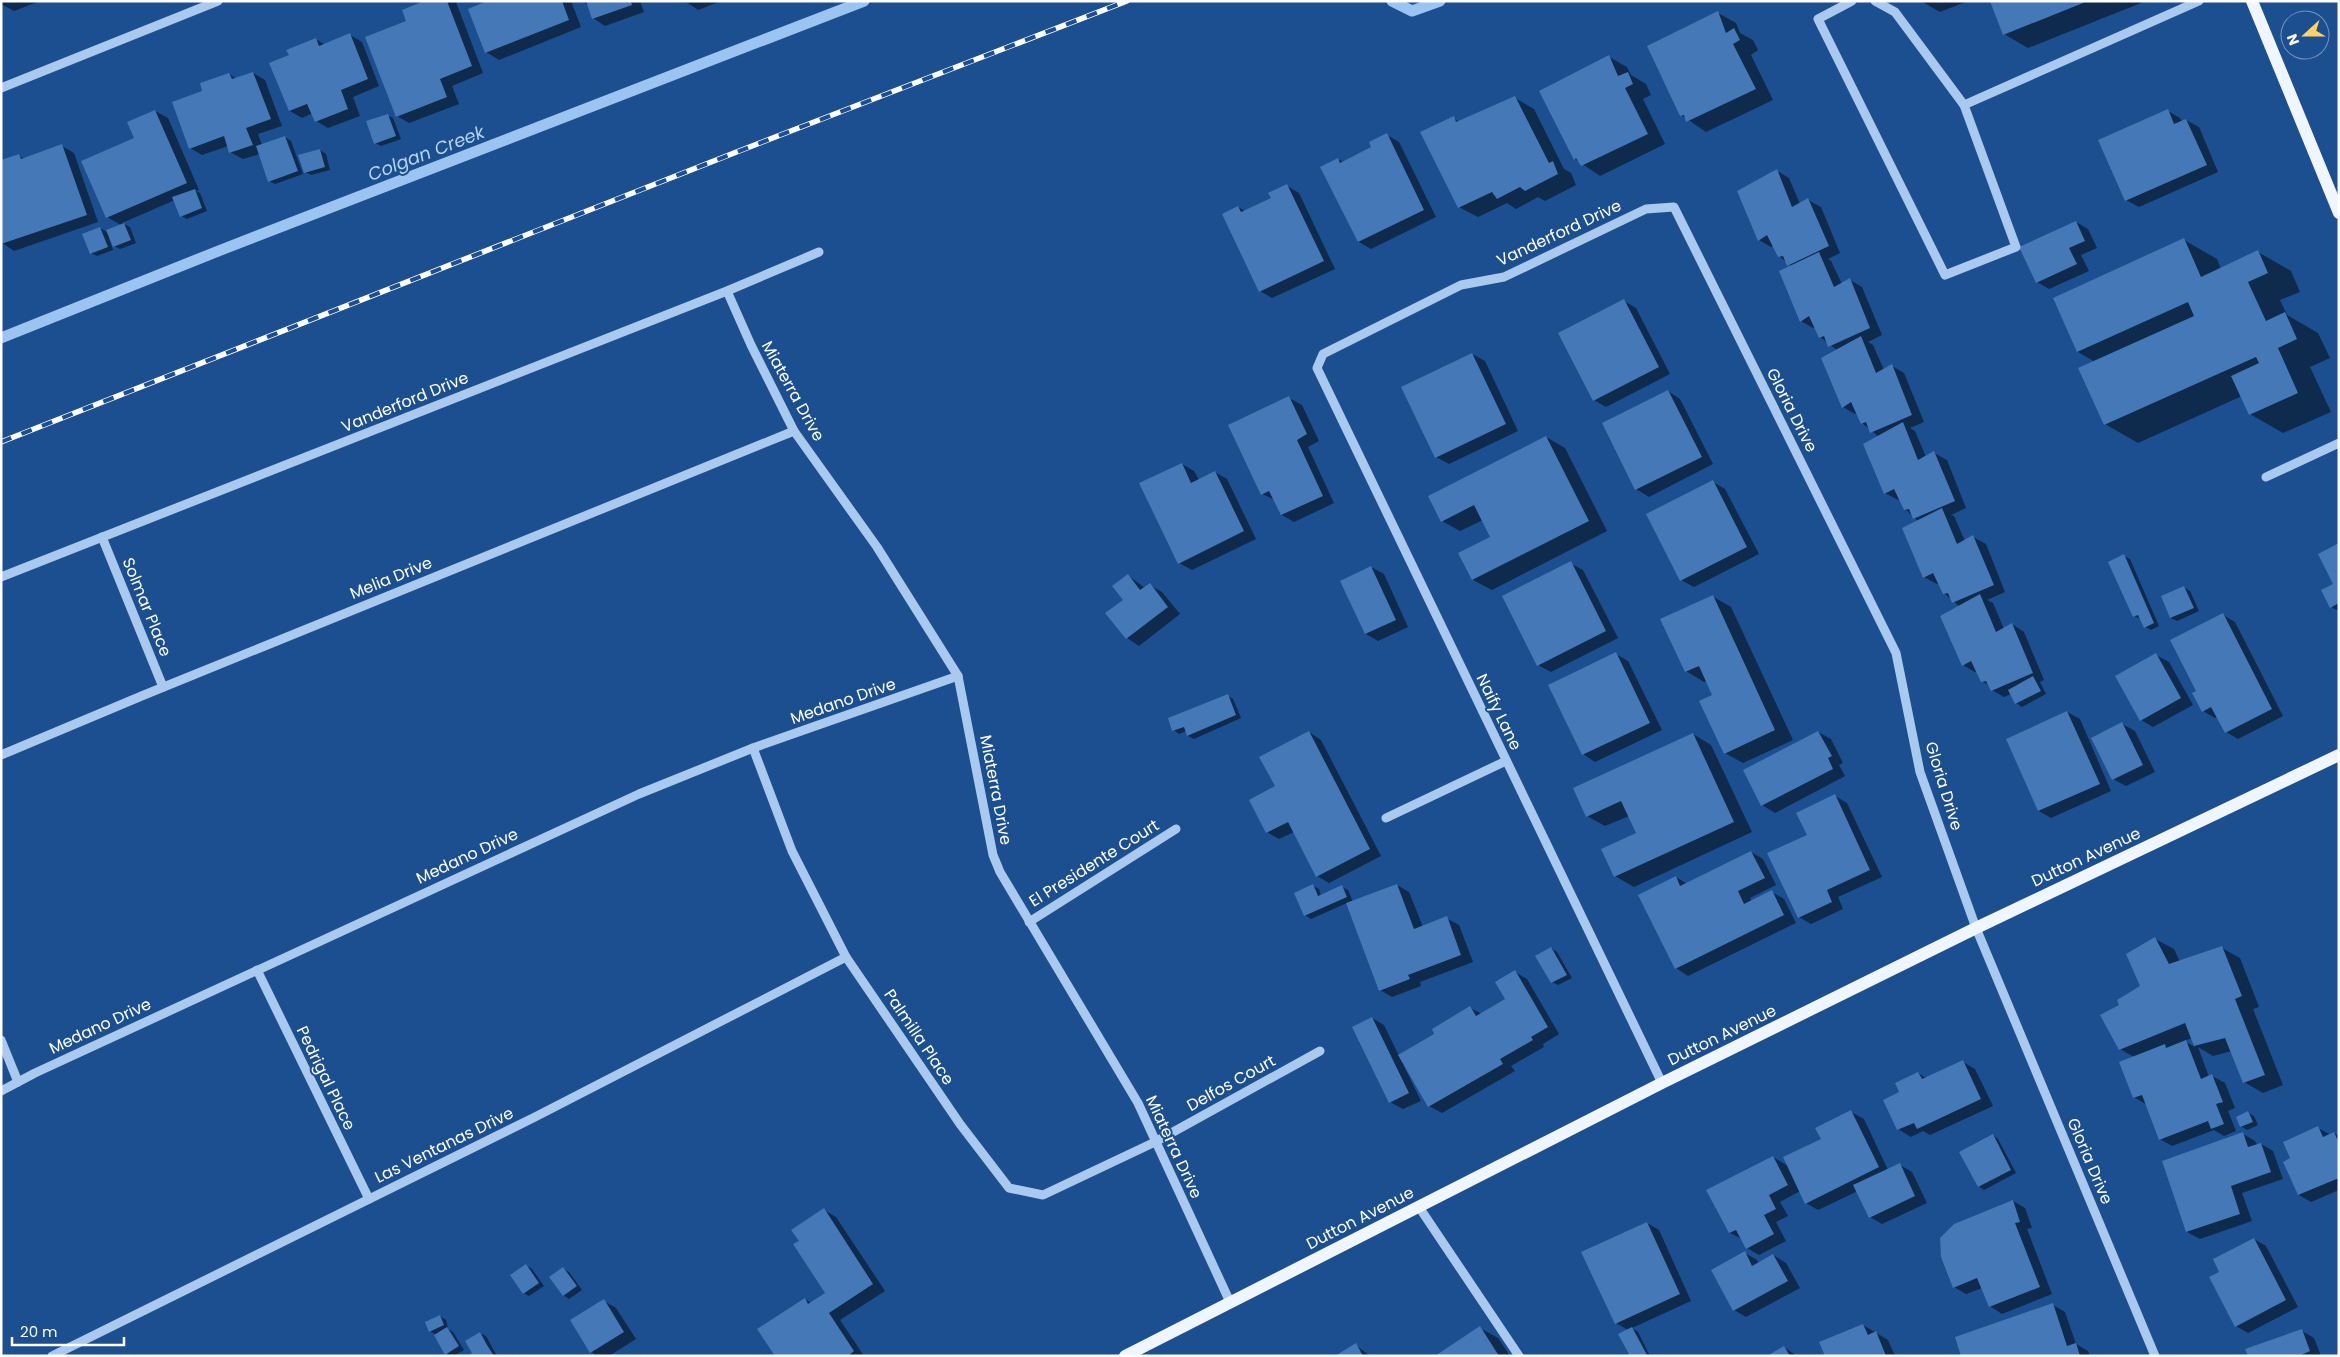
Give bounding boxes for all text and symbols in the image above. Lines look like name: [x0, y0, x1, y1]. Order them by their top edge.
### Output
north arrow: [2280, 10, 2330, 60]
text: N: [2282, 31, 2304, 48]
water label: Colgan Creek: [364, 119, 489, 187]
street label: Vanderford Drive: [1493, 194, 1625, 272]
street label: Miaterra Drive: [756, 337, 830, 445]
street label: Gloria Drive: [1761, 364, 1823, 456]
street label: Vanderford Drive: [338, 366, 472, 438]
street label: Melia Drive: [346, 551, 436, 605]
street label: Solmar Place: [117, 554, 177, 660]
street label: Naify Lane: [1471, 670, 1527, 754]
street label: Medano Drive: [787, 672, 899, 730]
street label: Miaterra Drive: [974, 733, 1018, 847]
street label: Gloria Drive: [1920, 739, 1968, 833]
street label: El Presidente Court: [1025, 814, 1164, 912]
street label: Medano Drive: [412, 822, 522, 890]
street label: Dutton Avenue: [2028, 822, 2144, 892]
street label: Palmilla Place: [878, 985, 960, 1090]
street label: Medano Drive: [45, 992, 155, 1060]
street label: Dutton Avenue: [1664, 999, 1780, 1071]
street label: Pedrigal Place: [291, 1022, 361, 1134]
street label: Delfos Court: [1183, 1049, 1280, 1117]
street label: Miaterra Drive: [1140, 1092, 1208, 1202]
street label: Las Ventanas Drive: [371, 1101, 517, 1189]
street label: Gloria Drive: [2061, 1114, 2119, 1208]
street label: Dutton Avenue: [1302, 1181, 1418, 1255]
scale bar: [12, 1314, 125, 1346]
text: 20 m: [20, 1321, 58, 1342]

